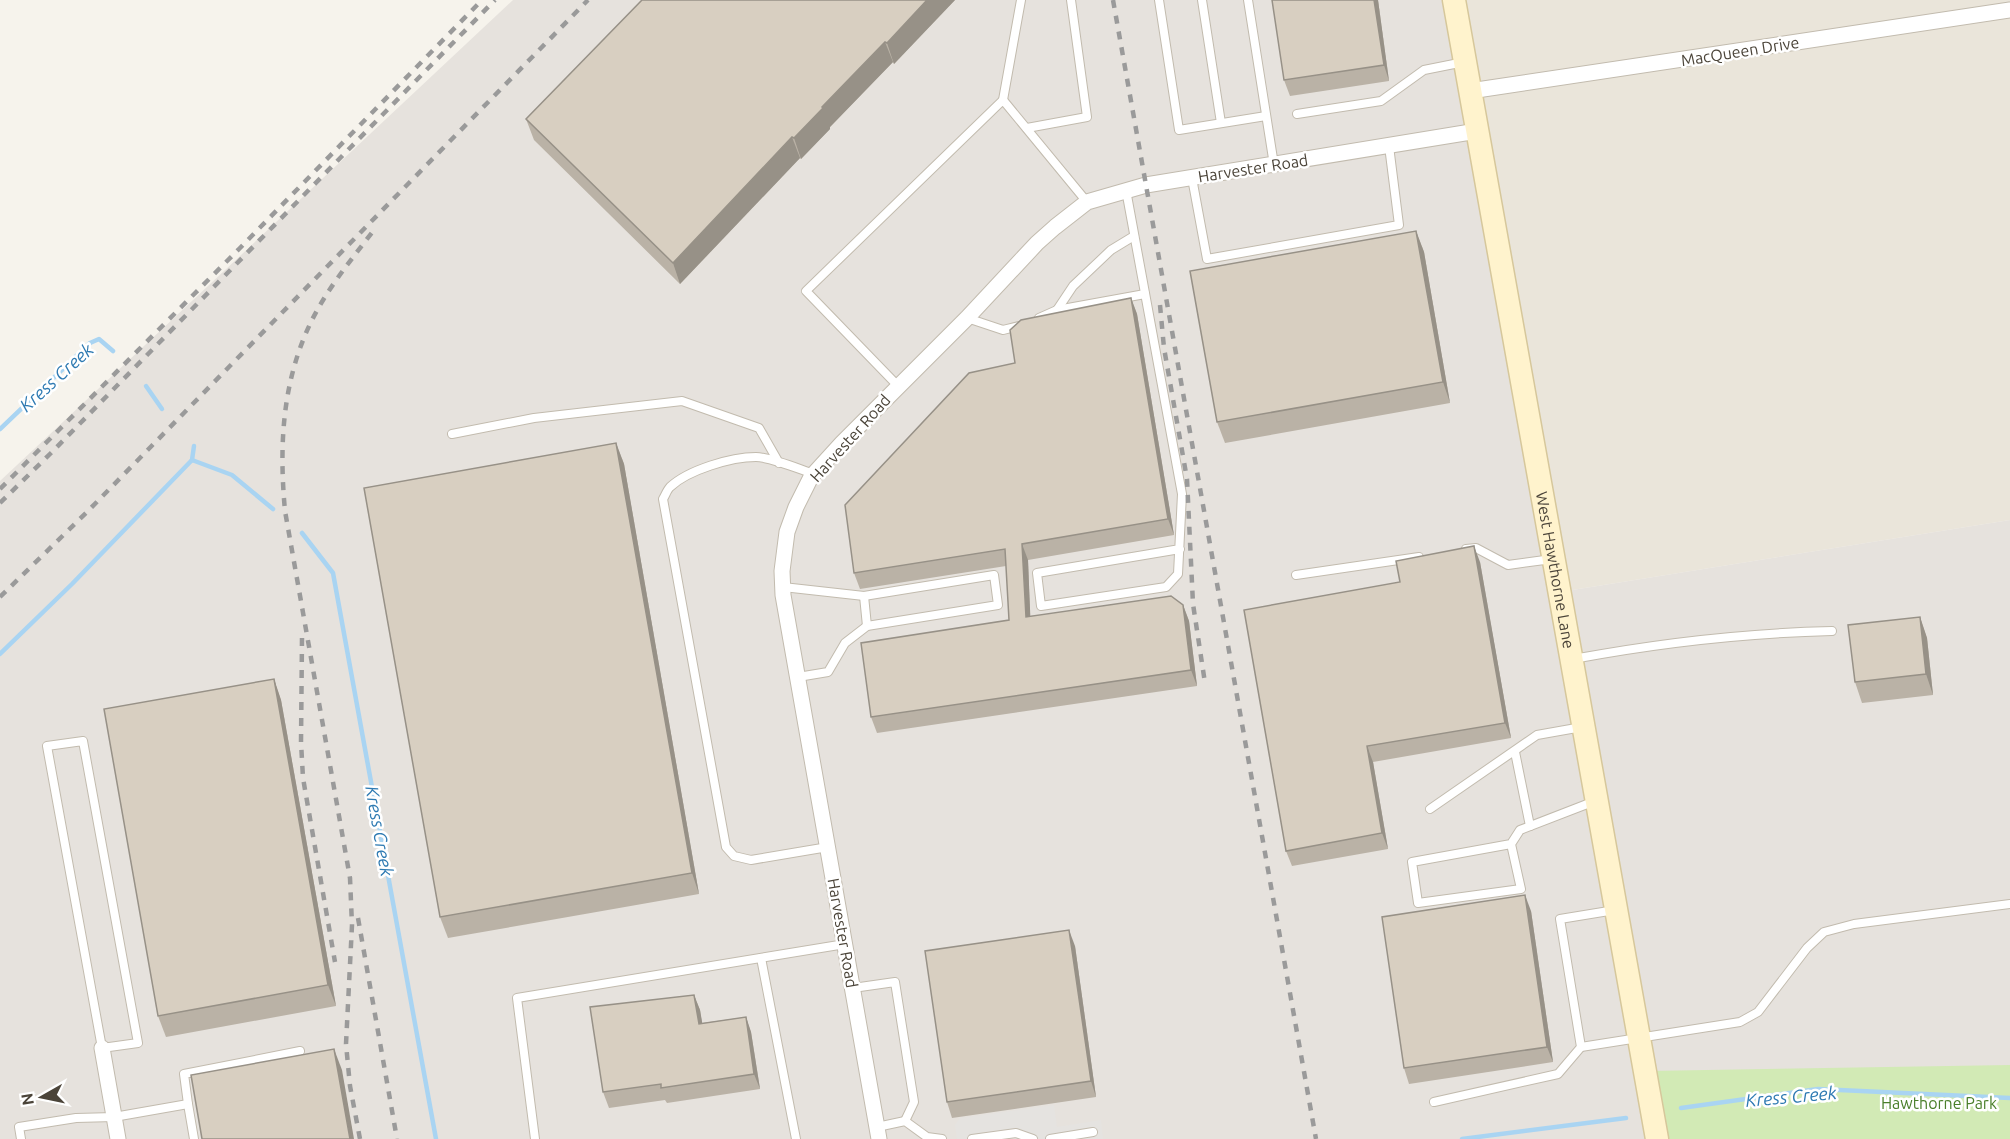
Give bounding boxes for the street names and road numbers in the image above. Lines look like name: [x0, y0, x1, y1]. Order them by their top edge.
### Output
street label: MacQueen Drive: [1680, 33, 1800, 69]
street label: Harvester Road: [1197, 150, 1309, 186]
street label: Harvester Road: [806, 391, 894, 485]
street label: West Hawthorne Lane: [1533, 490, 1578, 650]
street label: Harvester Road: [824, 877, 862, 989]

